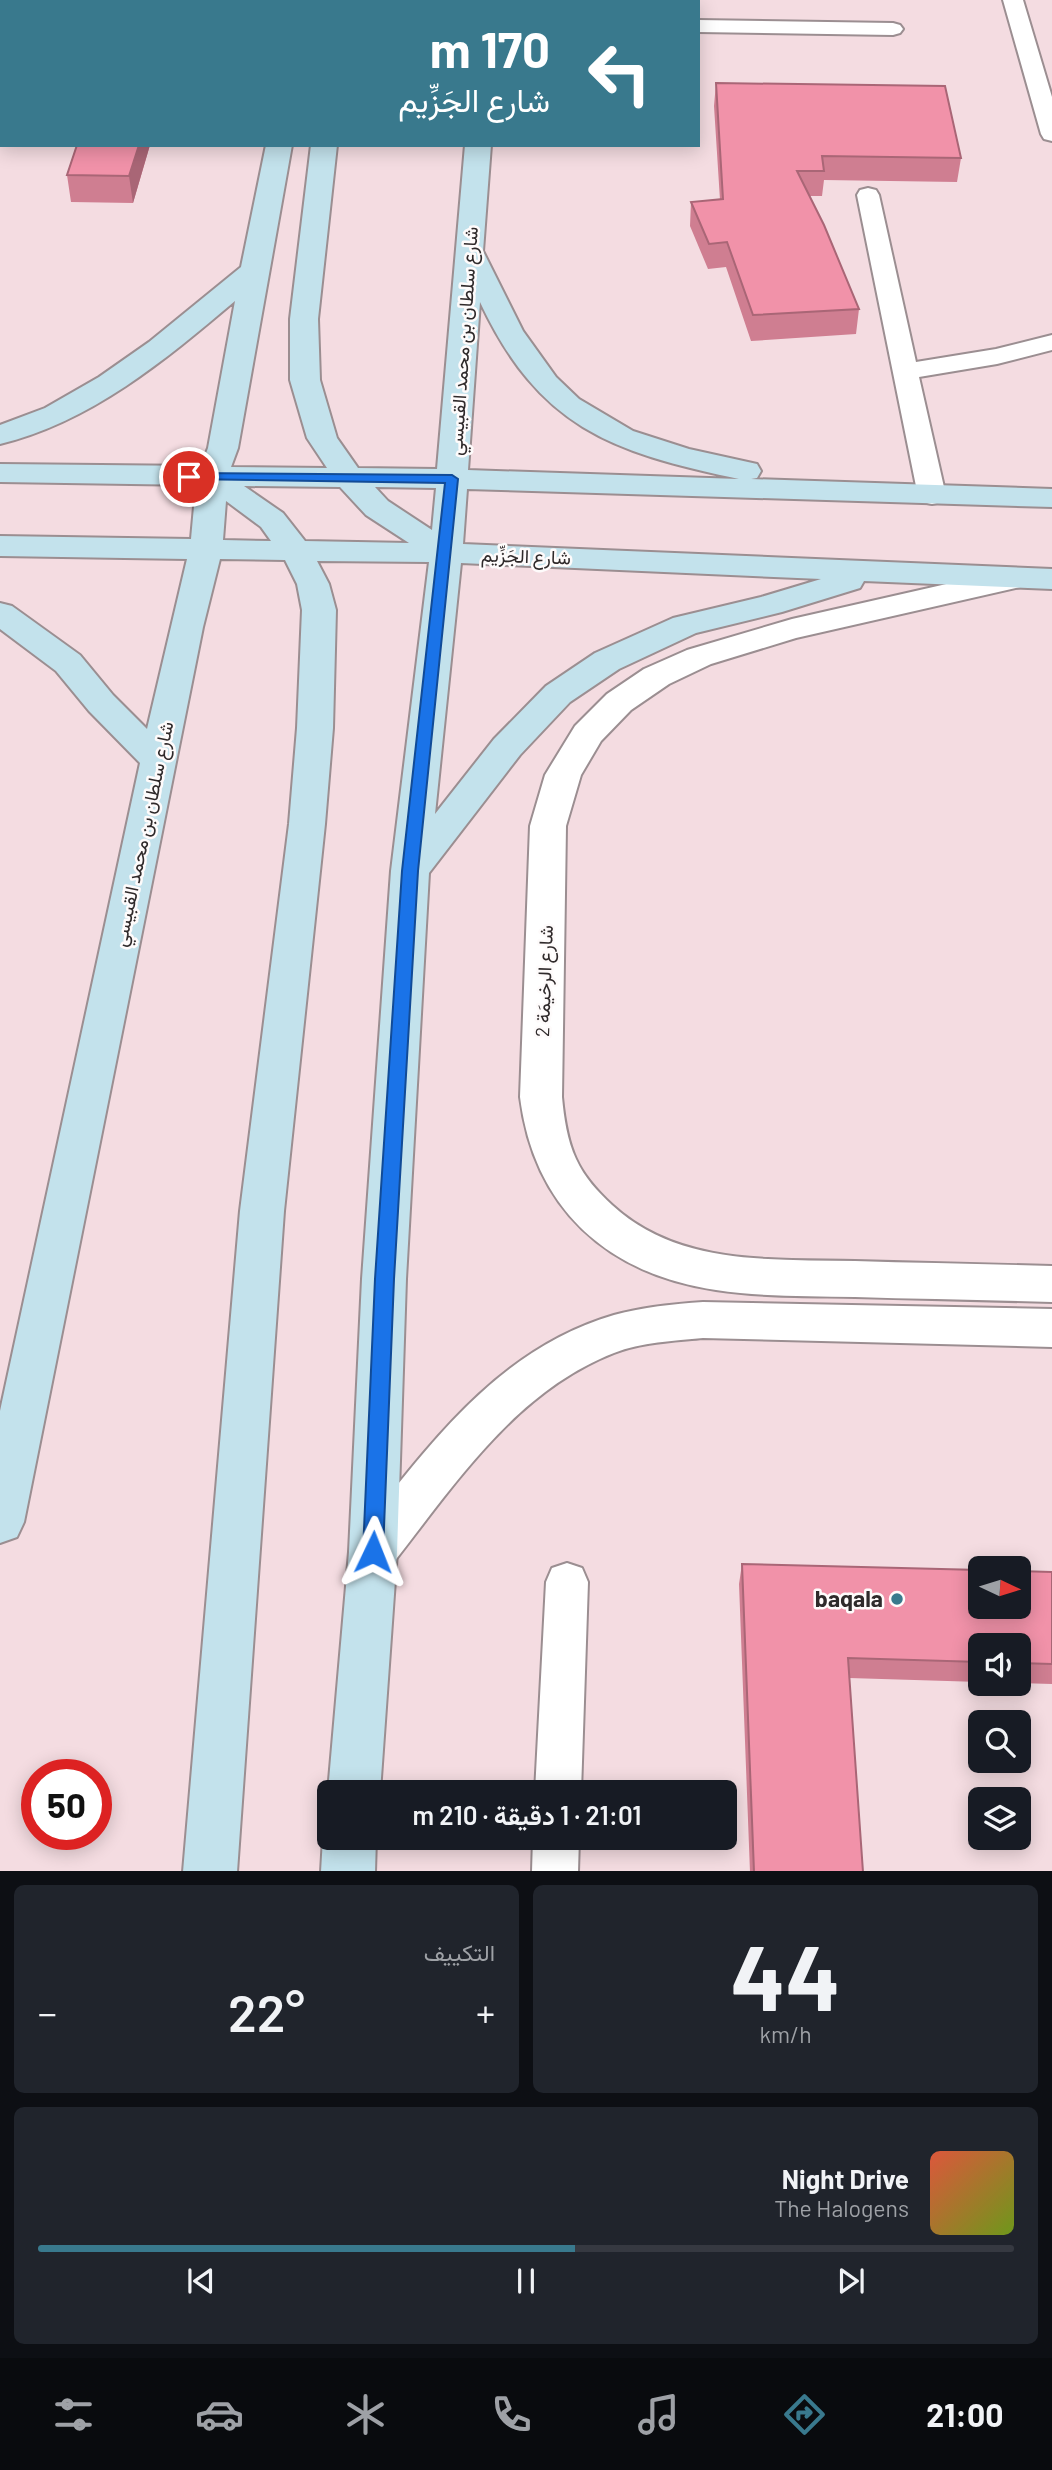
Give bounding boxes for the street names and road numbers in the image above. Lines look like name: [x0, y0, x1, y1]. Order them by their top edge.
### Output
street label: شارع سلطان بن محمد القبيسي: [443, 226, 487, 457]
street label: شارع الجَزِّيم: [480, 542, 571, 571]
street label: شارع سلطان بن محمد القبيسي: [107, 719, 183, 950]
street label: شارع الرخيمَة 2: [530, 925, 559, 1037]

